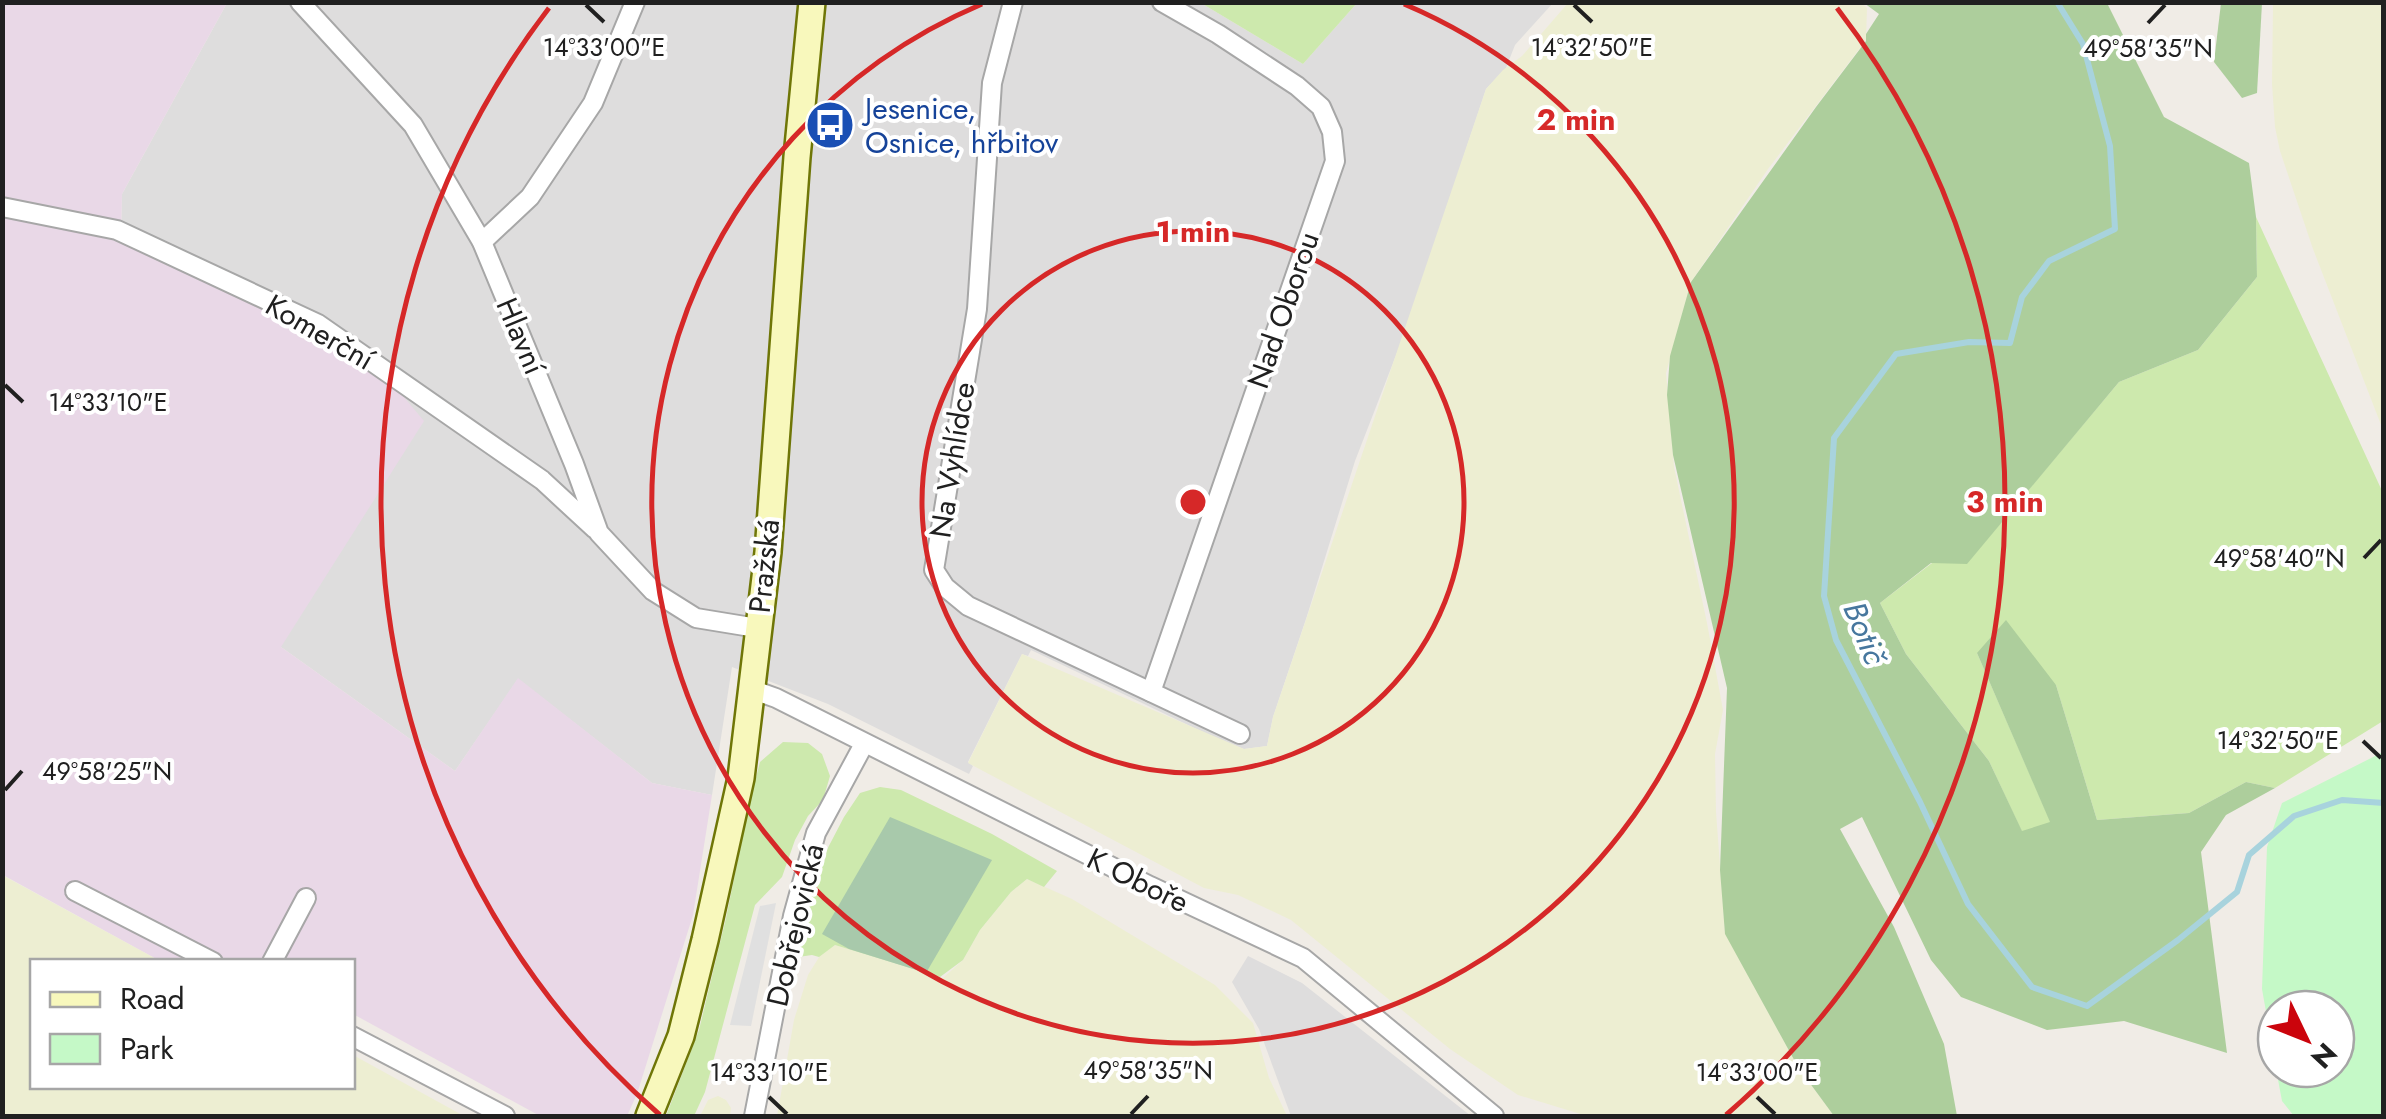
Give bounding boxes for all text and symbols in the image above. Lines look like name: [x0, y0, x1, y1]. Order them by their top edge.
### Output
text: 14°33'00"E: [543, 29, 665, 65]
text: 14°32'50"E: [1531, 29, 1653, 65]
text: 49°58'35"N: [2083, 30, 2213, 66]
place label: Jesenice, Osnice, hřbitov: [861, 87, 1059, 164]
text: 2 min: [1537, 98, 1615, 141]
bus stop icon: Jesenice, Osnice, hřbitov: [804, 99, 856, 151]
text: 1 min: [1156, 210, 1230, 253]
street label: Nad Oborou: [1236, 226, 1330, 394]
street label: Komerční: [258, 284, 383, 381]
street label: Hlavní: [486, 291, 557, 382]
street label: Na Vyhlídce: [918, 379, 986, 541]
text: 14°33'10"E: [49, 384, 167, 420]
text: 3 min: [1966, 480, 2044, 523]
centre of rings: [1175, 484, 1211, 520]
street label: Pražská: [738, 517, 790, 615]
text: 49°58'40"N: [2213, 540, 2345, 576]
water label: Botič: [1832, 594, 1899, 674]
text: 14°32'50"E: [2217, 722, 2339, 758]
text: 49°58'25"N: [42, 753, 172, 789]
street label: K Oboře: [1080, 837, 1196, 923]
street label: Dobřejovická: [755, 839, 835, 1011]
legend: [30, 959, 355, 1089]
text: Road: [120, 977, 185, 1020]
north arrow: [2256, 989, 2356, 1089]
text: Park: [120, 1027, 174, 1070]
text: N: [2301, 1034, 2346, 1078]
text: 49°58'35"N: [1083, 1052, 1213, 1088]
text: 14°33'10"E: [710, 1054, 828, 1090]
text: 14°33'00"E: [1696, 1054, 1818, 1090]

